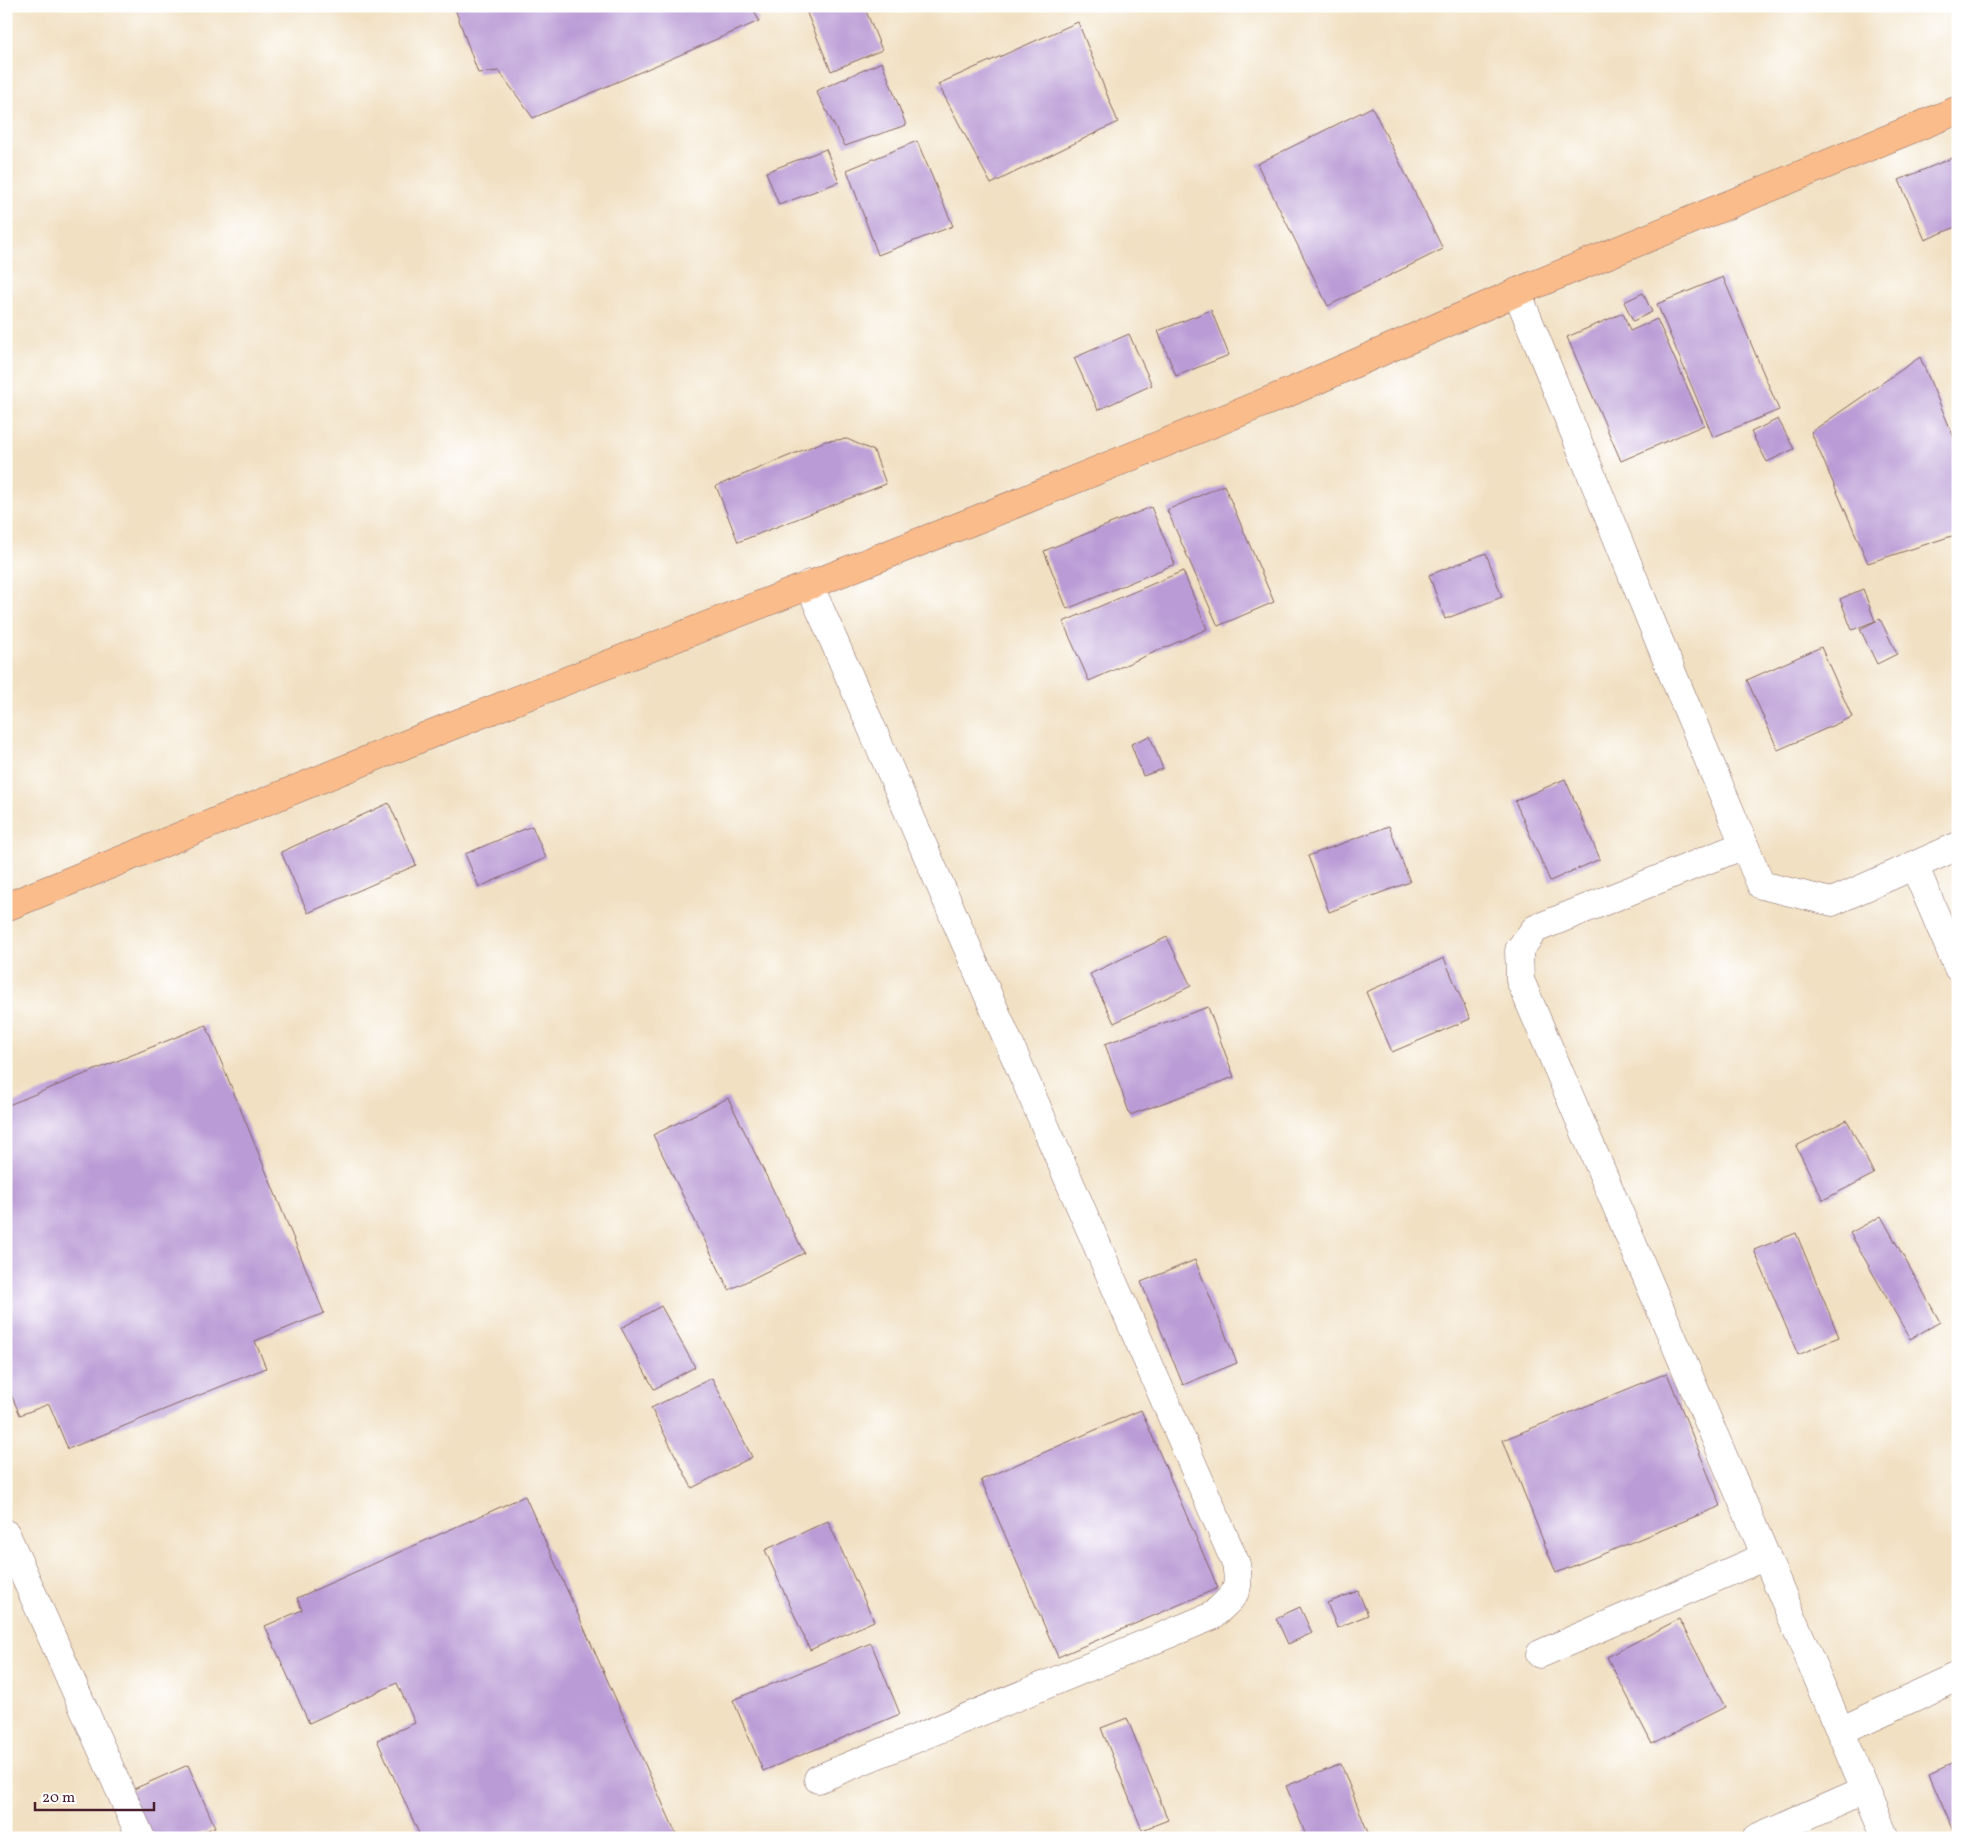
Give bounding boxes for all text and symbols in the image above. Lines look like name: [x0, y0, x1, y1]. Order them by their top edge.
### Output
scale bar: [35, 1779, 154, 1811]
text: 20 m: [42, 1788, 75, 1809]

